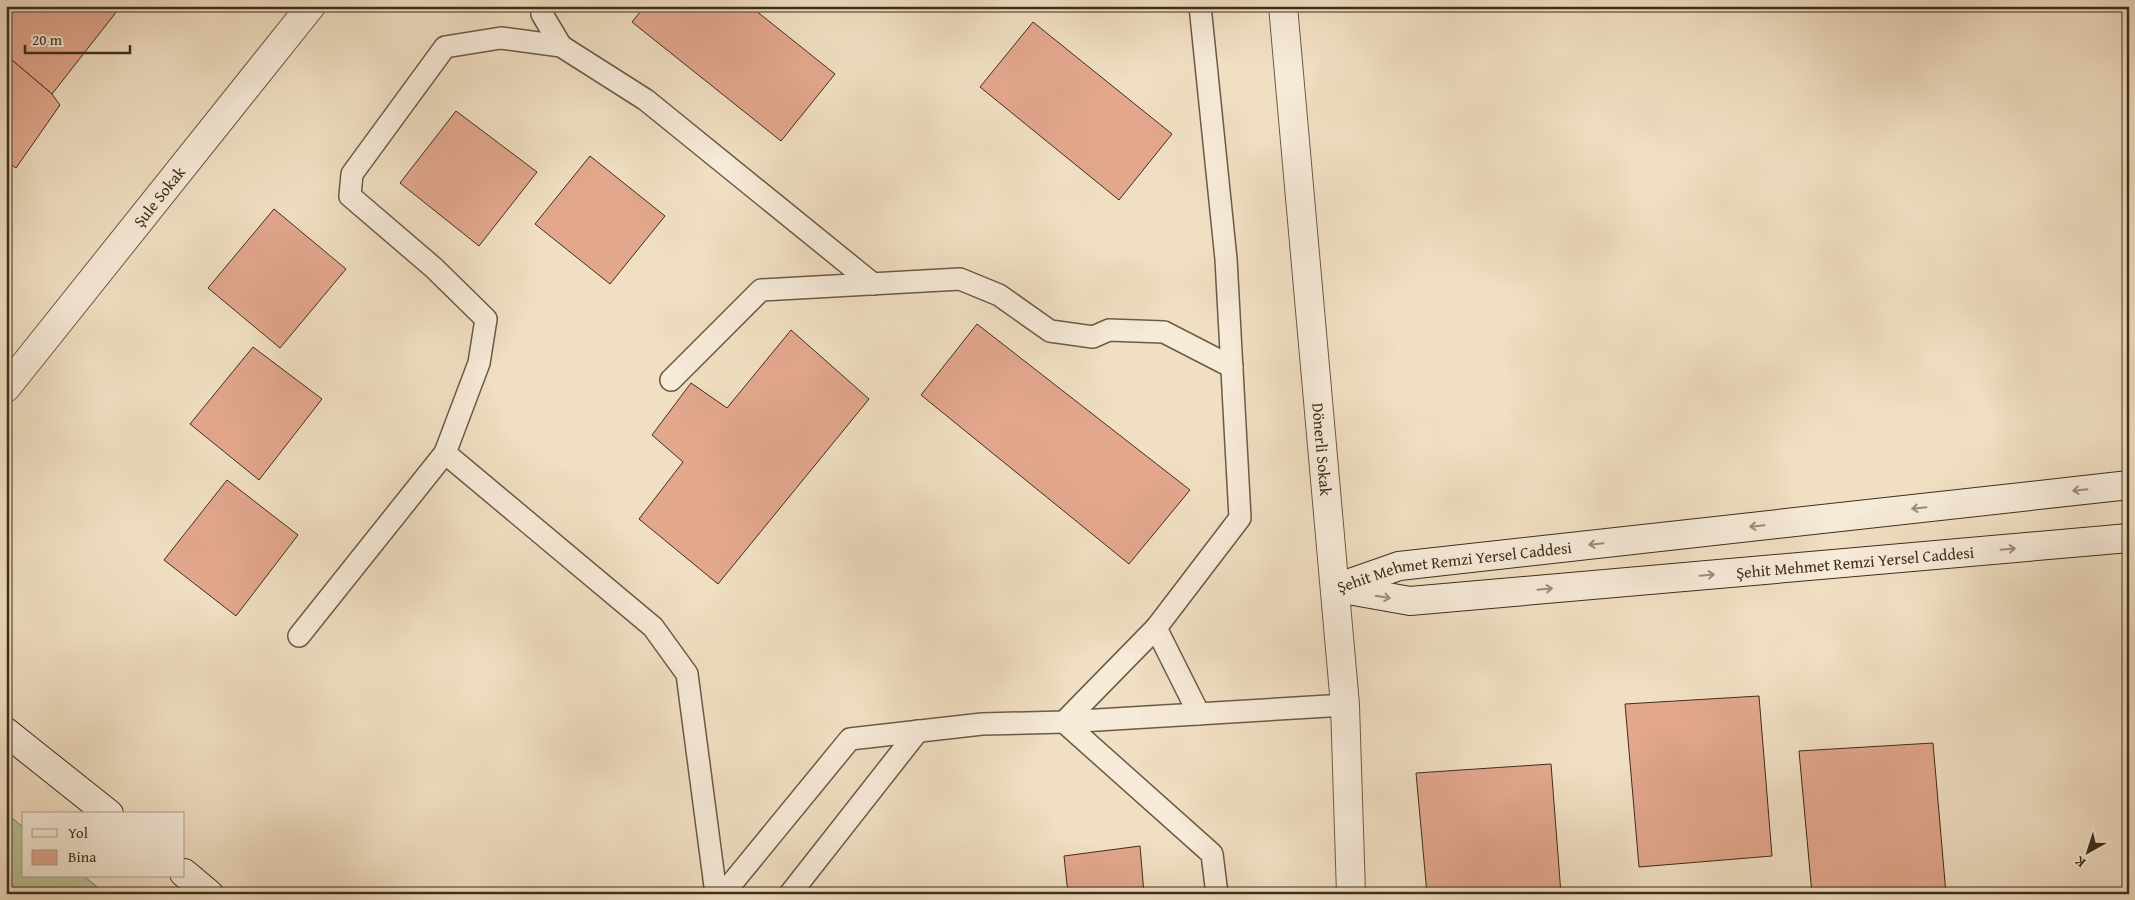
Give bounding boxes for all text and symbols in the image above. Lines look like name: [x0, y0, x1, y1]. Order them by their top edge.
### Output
scale bar: [25, 22, 130, 54]
text: 20 m: [32, 29, 63, 50]
street label: Şule Sokak: [127, 160, 191, 232]
street label: Dönerli Sokak: [1306, 402, 1338, 498]
one-way arrow: [2073, 485, 2089, 495]
one-way arrow: [1911, 503, 1927, 513]
one-way arrow: [1750, 521, 1766, 531]
street label: Şehit Mehmet Remzi Yersel Caddesi: [1334, 535, 1573, 599]
one-way arrow: [1588, 539, 1604, 549]
street label: Şehit Mehmet Remzi Yersel Caddesi: [1735, 540, 1976, 584]
one-way arrow: [2000, 544, 2016, 553]
one-way arrow: [1699, 570, 1715, 579]
one-way arrow: [1537, 584, 1553, 594]
one-way arrow: [1375, 592, 1391, 602]
legend: [22, 812, 185, 878]
text: Yol: [68, 822, 88, 843]
north arrow: [2062, 828, 2112, 878]
text: Bina: [68, 846, 96, 867]
text: K: [2070, 851, 2090, 873]

